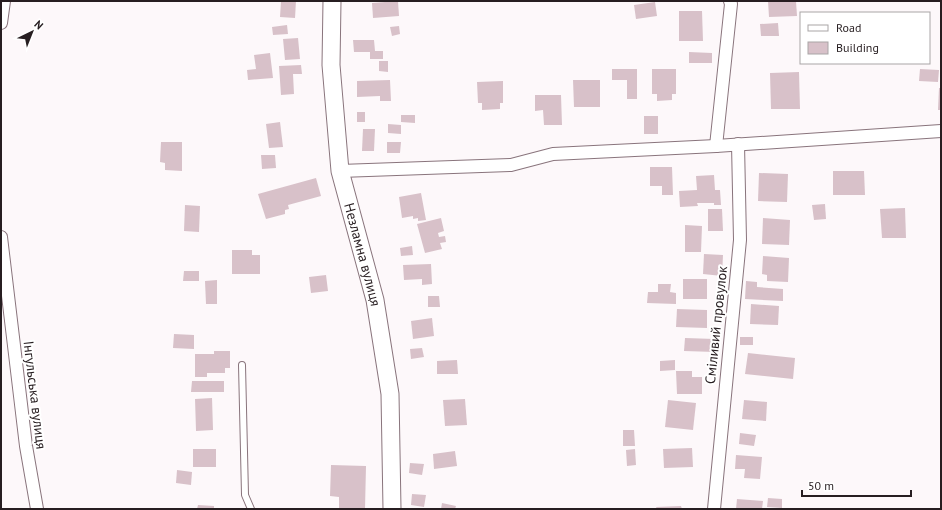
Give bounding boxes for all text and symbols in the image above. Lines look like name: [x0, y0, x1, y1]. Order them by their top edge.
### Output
north arrow: [12, 12, 52, 52]
legend: [800, 12, 930, 64]
text: N: [31, 17, 46, 32]
text: Road: [836, 20, 861, 35]
text: Building: [836, 40, 879, 55]
street label: Незламна вулиця: [340, 201, 385, 307]
street label: Сміливий провулок: [701, 265, 731, 385]
street label: Інгульська вулиця: [19, 340, 51, 450]
scale bar: [802, 472, 911, 498]
text: 50 m: [808, 478, 834, 493]

